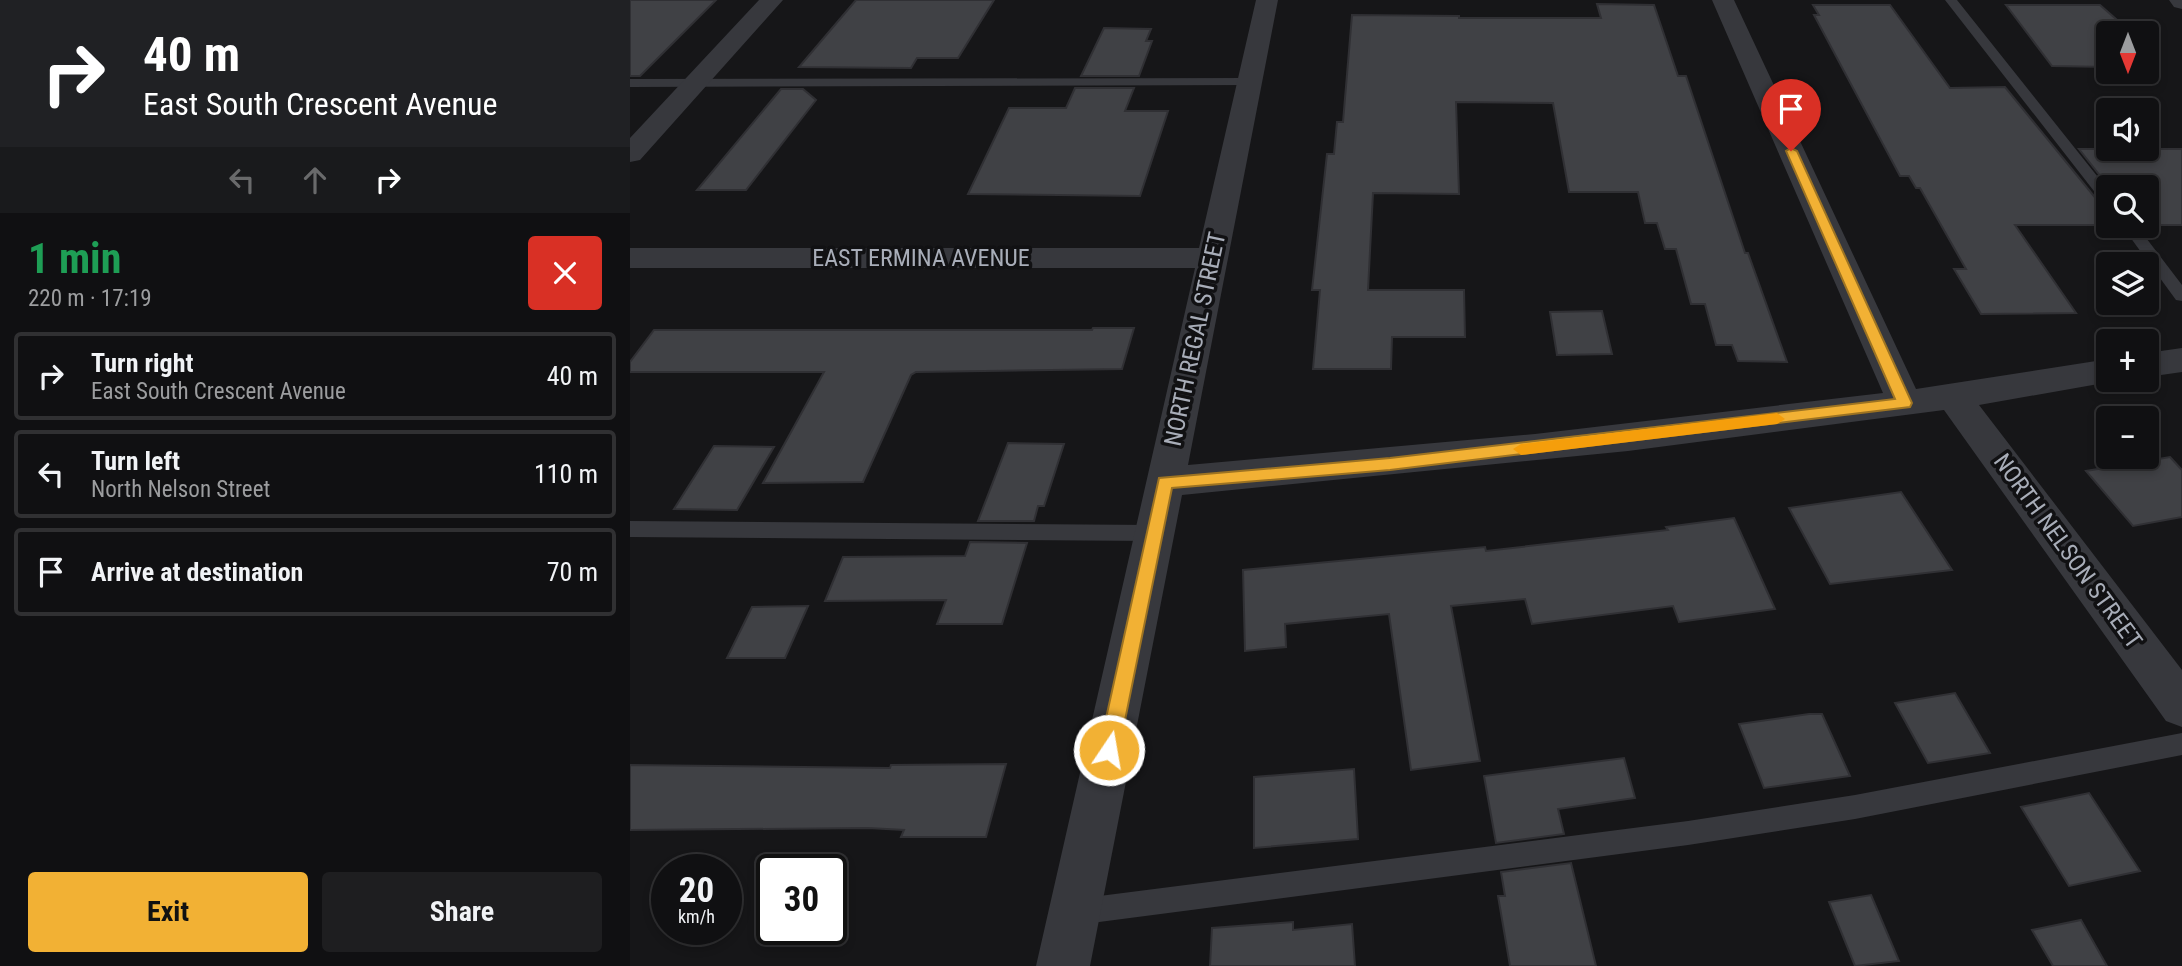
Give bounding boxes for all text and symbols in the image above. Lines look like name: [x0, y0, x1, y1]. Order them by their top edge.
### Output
north arrow: [2096, 21, 2160, 84]
map controls: [2096, 21, 2159, 469]
text: 40 m: [143, 26, 240, 83]
icon: right: [28, 28, 119, 119]
pin: [1761, 79, 1821, 151]
text: East South Crescent Avenue: [143, 85, 497, 123]
icon: arrive: [1772, 90, 1810, 128]
button: sound: [2096, 98, 2159, 161]
icon: left: [223, 161, 261, 199]
icon: ahead: [296, 161, 334, 199]
icon: right: [369, 161, 407, 199]
button: search: [2096, 175, 2159, 238]
street label: NORTH REGAL STREET: [1159, 230, 1231, 448]
text: 1 min: [28, 234, 121, 283]
button: close: [528, 236, 602, 310]
street label: EAST ERMINA AVENUE: [812, 244, 1030, 272]
button: layers: [2096, 252, 2159, 315]
text: 220 m · 17:19: [28, 285, 152, 312]
button: +: [2096, 329, 2159, 392]
text: Turn right: [91, 348, 193, 378]
icon: right: [32, 357, 70, 395]
text: 40 m: [547, 361, 598, 391]
text: East South Crescent Avenue: [91, 378, 346, 405]
button: −: [2096, 406, 2159, 469]
text: Turn left: [91, 446, 180, 476]
street label: NORTH NELSON STREET: [1988, 448, 2148, 654]
icon: left: [32, 455, 70, 493]
text: 110 m: [534, 459, 598, 489]
text: North Nelson Street: [91, 476, 270, 503]
icon: arrive: [32, 553, 70, 591]
text: Arrive at destination: [91, 557, 303, 587]
text: 70 m: [547, 557, 598, 587]
position arrow: [1072, 713, 1146, 787]
speed limit sign: 30: [756, 854, 847, 945]
text: 20: [679, 870, 714, 911]
button: Exit: [28, 872, 308, 952]
button: Share: [322, 872, 602, 952]
text: km/h: [678, 906, 715, 927]

